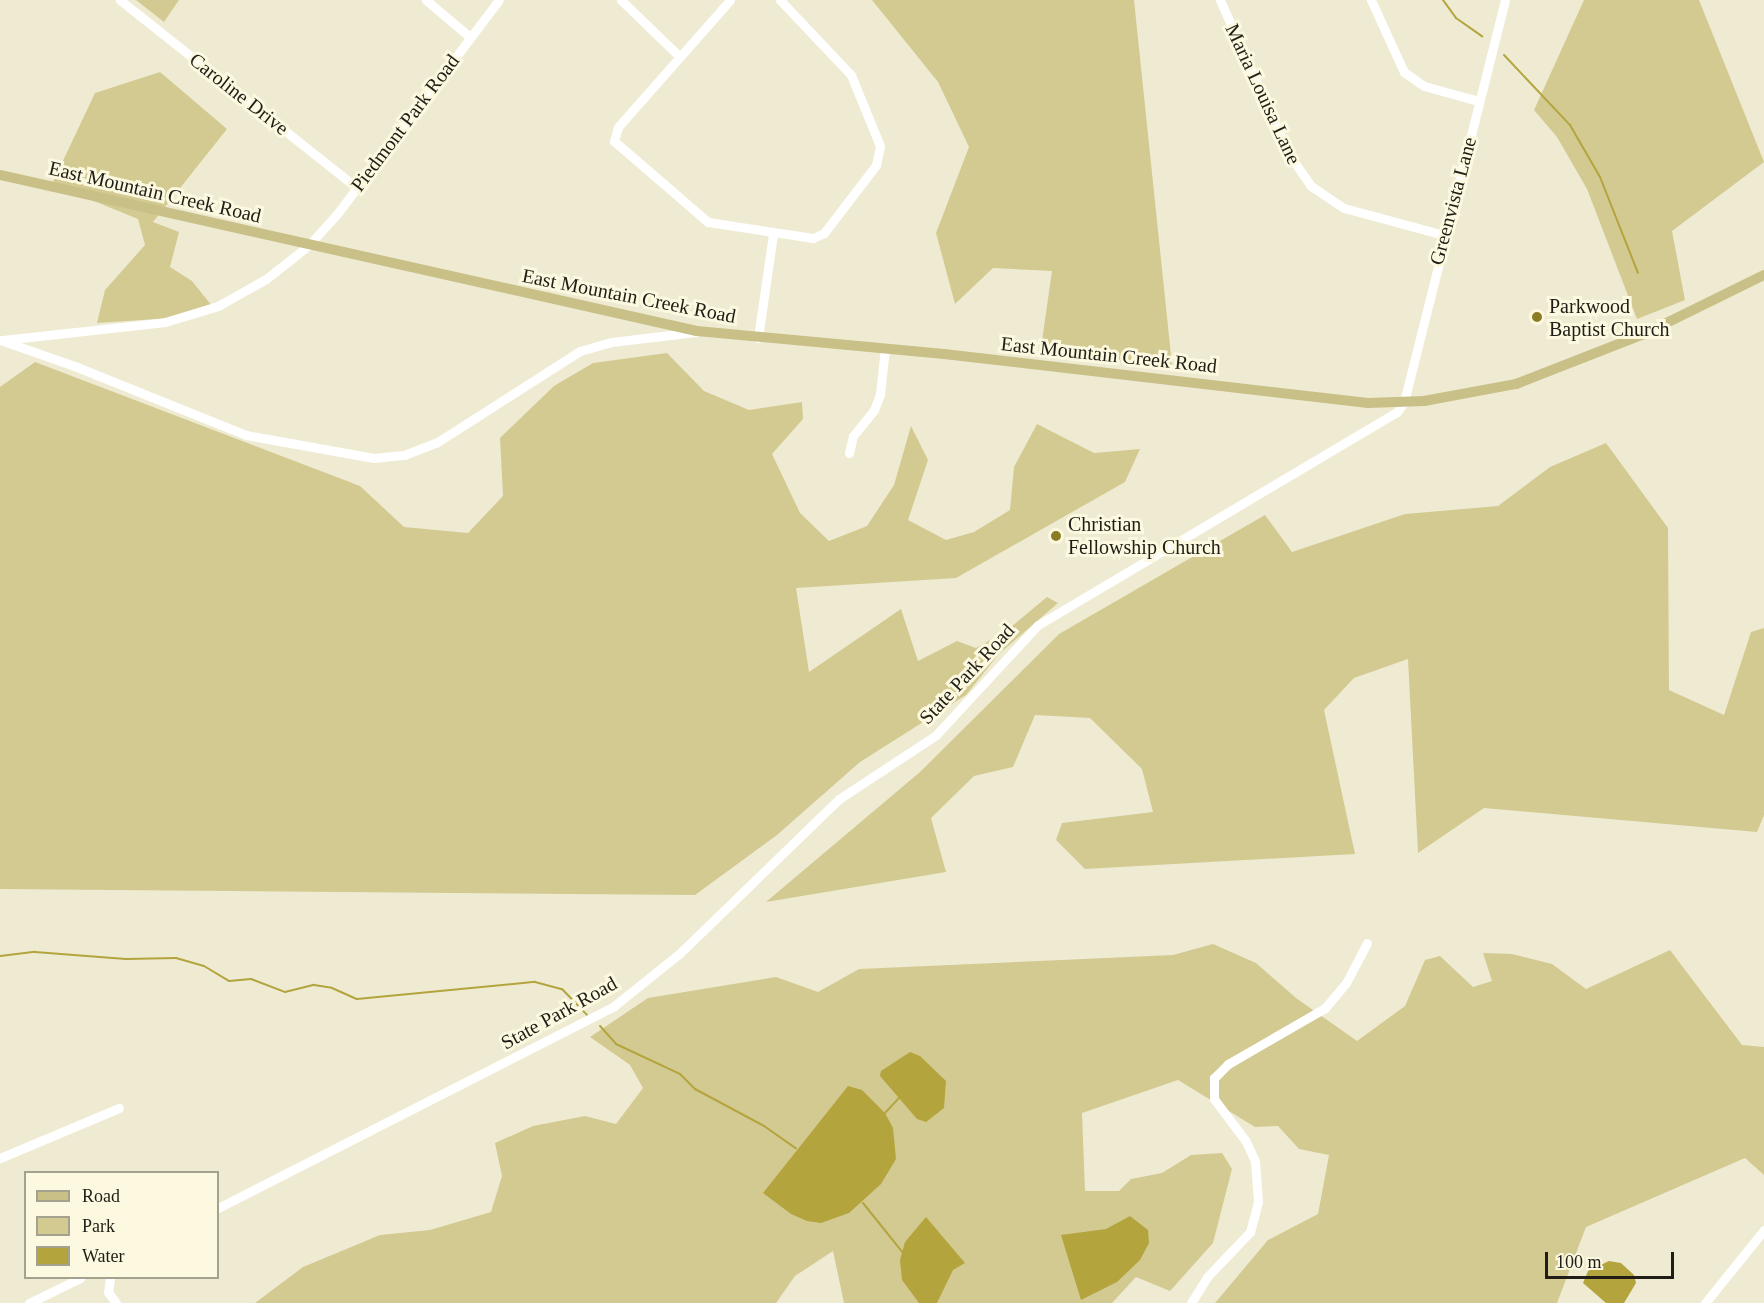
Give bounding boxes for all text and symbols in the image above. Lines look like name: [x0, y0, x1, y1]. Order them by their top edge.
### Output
street label: Maria Louisa Lane: [1220, 20, 1306, 168]
street label: Caroline Drive: [185, 48, 293, 140]
street label: Piedmont Park Road: [346, 50, 464, 196]
street label: Greenvista Lane: [1424, 134, 1482, 268]
street label: East Mountain Creek Road: [46, 156, 264, 228]
street label: East Mountain Creek Road: [520, 264, 738, 328]
place label: Parkwood Baptist Church: [1549, 294, 1670, 341]
marker: Parkwood Baptist Church: [1530, 310, 1544, 324]
street label: East Mountain Creek Road: [1000, 332, 1218, 378]
place label: Christian Fellowship Church: [1068, 512, 1221, 559]
marker: Christian Fellowship Church: [1049, 529, 1063, 543]
street label: State Park Road: [914, 619, 1020, 729]
street label: State Park Road: [497, 971, 621, 1055]
legend: [24, 1171, 219, 1279]
text: Road: [82, 1186, 120, 1206]
text: Park: [82, 1216, 115, 1236]
scale bar: [1548, 1240, 1677, 1278]
text: Water: [82, 1246, 125, 1266]
text: 100 m: [1556, 1252, 1602, 1272]

